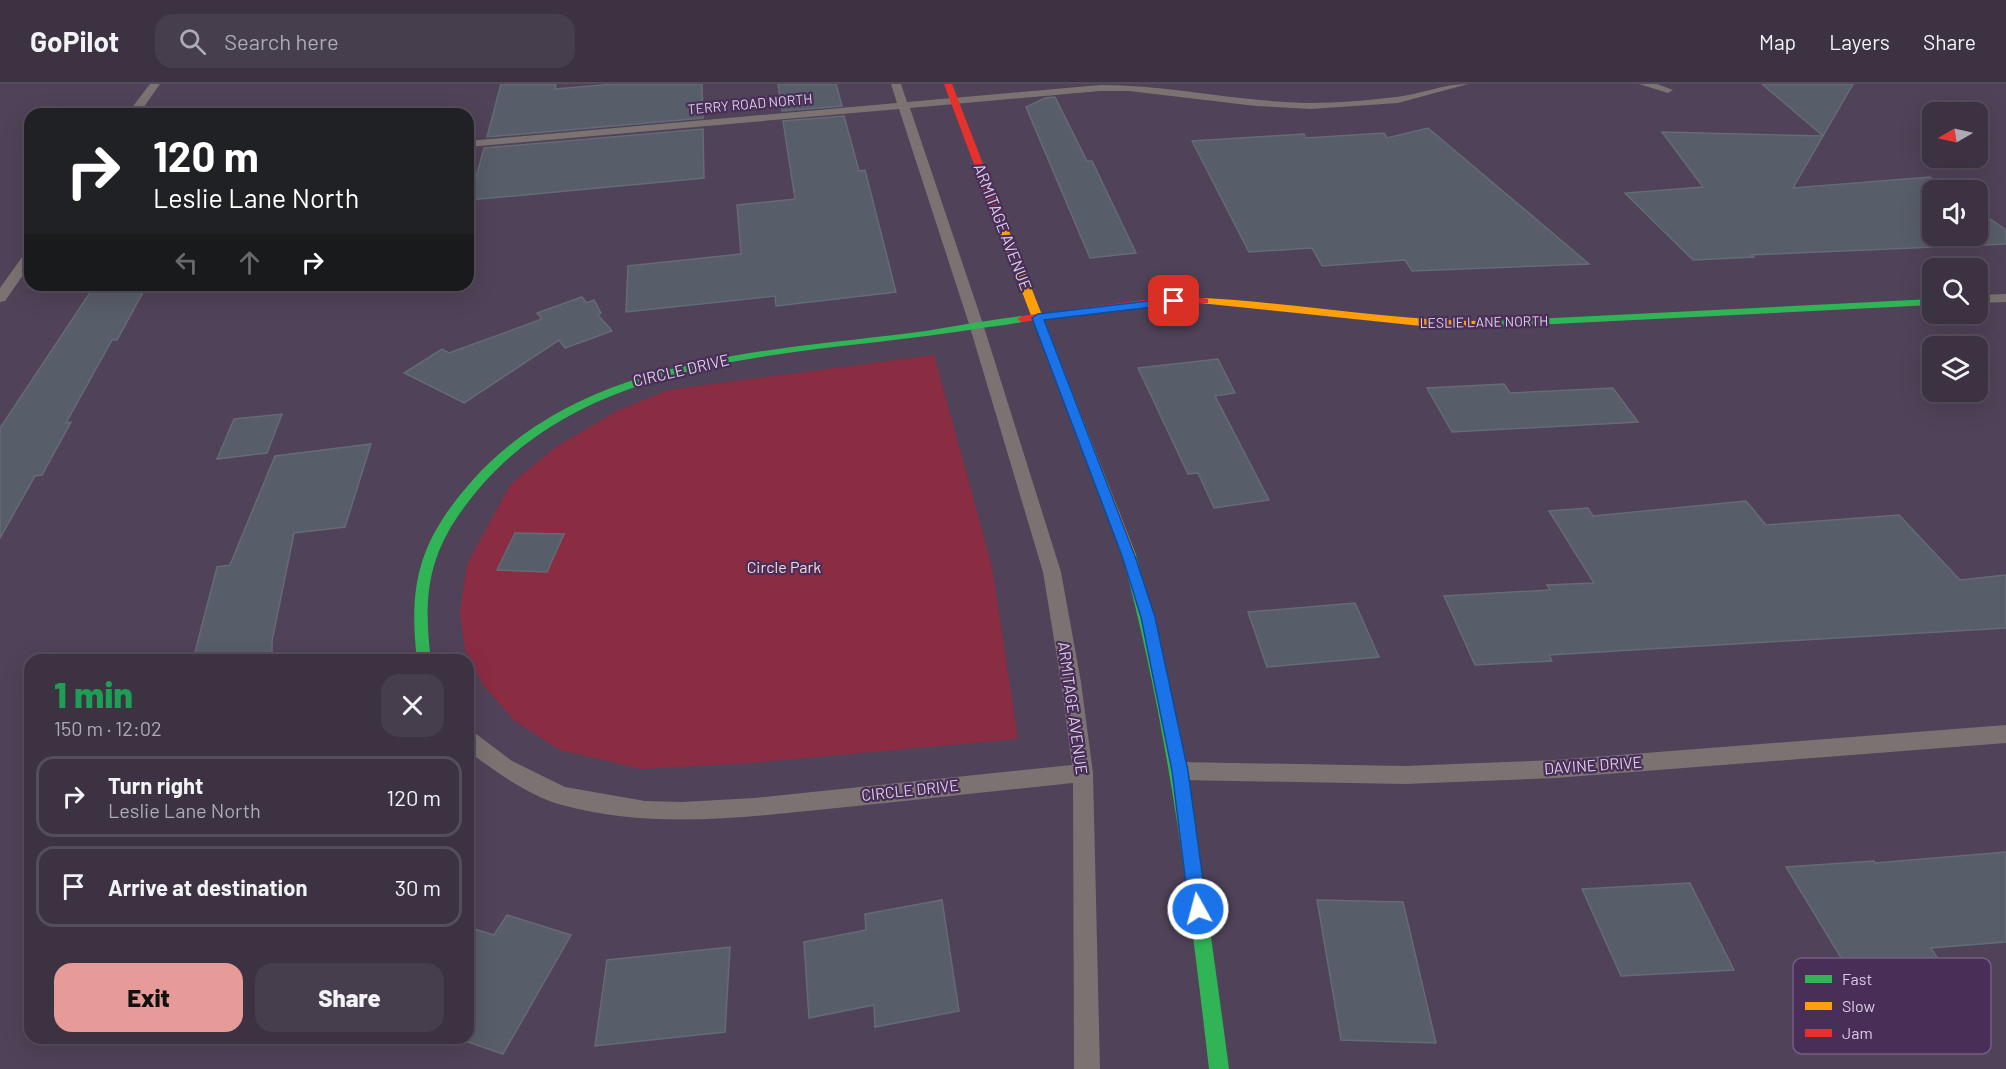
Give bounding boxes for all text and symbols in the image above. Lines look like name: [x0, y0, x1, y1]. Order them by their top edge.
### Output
search box: [155, 14, 575, 68]
text: GoPilot: [30, 24, 119, 58]
icon: search: [176, 25, 209, 58]
text: Search here: [224, 28, 339, 54]
text: Map: [1759, 29, 1796, 54]
text: Layers: [1829, 29, 1890, 54]
text: Share: [1923, 29, 1976, 54]
street label: TERRY ROAD NORTH: [687, 90, 813, 117]
north arrow: [1922, 102, 1988, 168]
map controls: [1922, 102, 1988, 402]
text: 120 m: [153, 130, 259, 180]
icon: right: [54, 132, 132, 210]
street label: ARMITAGE AVENUE: [971, 161, 1036, 293]
button: sound: [1922, 180, 1988, 246]
text: Leslie Lane North: [153, 181, 359, 213]
icon: left: [170, 246, 203, 279]
icon: ahead: [233, 246, 266, 279]
icon: right: [296, 246, 329, 279]
button: search: [1922, 258, 1988, 324]
pin: [1148, 275, 1199, 326]
icon: arrive: [1157, 284, 1190, 317]
street label: LESLIE LANE NORTH: [1419, 312, 1549, 331]
button: layers: [1922, 336, 1988, 402]
street label: CIRCLE DRIVE: [631, 349, 731, 390]
park label: Circle Park: [747, 557, 821, 576]
street label: ARMITAGE AVENUE: [1055, 640, 1092, 776]
text: 1 min: [54, 672, 133, 715]
button: close: [381, 674, 444, 737]
text: 150 m · 12:02: [54, 716, 162, 740]
street label: DAVINE DRIVE: [1543, 752, 1643, 777]
text: Turn right: [108, 772, 203, 798]
street label: CIRCLE DRIVE: [860, 775, 960, 804]
icon: right: [57, 780, 90, 813]
text: 120 m: [386, 784, 441, 810]
text: Leslie Lane North: [108, 798, 261, 822]
icon: arrive: [57, 870, 90, 903]
text: Arrive at destination: [108, 874, 307, 900]
text: 30 m: [395, 874, 441, 900]
position arrow: [1166, 877, 1230, 941]
legend: [1793, 958, 1991, 1054]
button: Exit: [54, 963, 243, 1032]
button: Share: [255, 963, 444, 1032]
text: Fast: [1842, 969, 1872, 988]
text: Slow: [1842, 996, 1875, 1015]
text: Jam: [1842, 1023, 1873, 1042]

